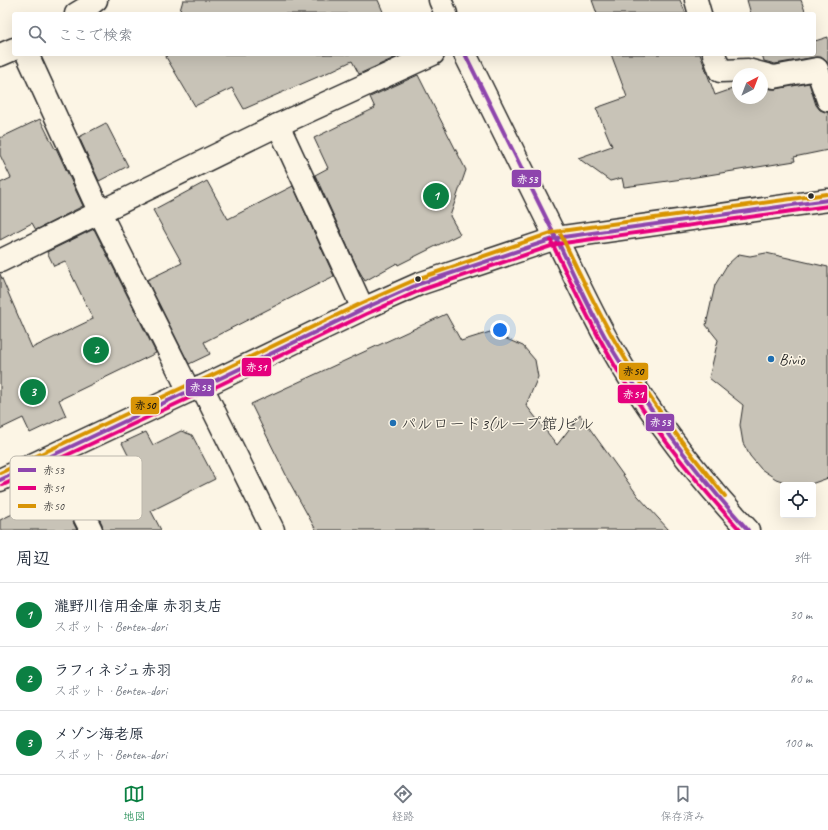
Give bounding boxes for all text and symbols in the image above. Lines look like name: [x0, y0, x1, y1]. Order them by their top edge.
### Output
search box: [12, 12, 816, 56]
icon: search: [26, 23, 48, 45]
text: ここで検索: [58, 26, 133, 45]
north arrow: [732, 68, 768, 104]
line badge: 赤53: [511, 169, 542, 188]
text: 赤53: [517, 172, 538, 186]
pin: 1: [423, 181, 449, 211]
unlabelled marker: [806, 191, 816, 201]
unlabelled marker: [413, 274, 423, 284]
your location: [490, 320, 510, 340]
pin: 2: [83, 335, 109, 365]
place label: Bivio: [779, 350, 806, 370]
marker: Bivio: [766, 354, 776, 364]
line badge: 赤51: [241, 357, 272, 377]
text: 赤51: [246, 360, 267, 374]
line badge: 赤50: [618, 362, 649, 381]
text: 赤50: [623, 364, 644, 378]
pin: 3: [20, 377, 46, 407]
line badge: 赤53: [185, 378, 215, 397]
text: 赤53: [190, 380, 211, 394]
line badge: 赤51: [617, 384, 648, 404]
text: 赤51: [623, 387, 644, 401]
line badge: 赤50: [130, 396, 160, 415]
text: 赤50: [135, 398, 156, 412]
line badge: 赤53: [645, 413, 675, 432]
place label: パルロード3(ループ館)ビル: [401, 414, 594, 434]
text: 赤53: [650, 415, 671, 429]
marker: パルロード3(ループ館)ビル: [388, 418, 398, 428]
legend: [10, 456, 142, 520]
text: 赤53: [43, 463, 65, 477]
text: 赤51: [43, 481, 65, 495]
map controls: [780, 482, 816, 518]
button: locate: [780, 482, 816, 518]
text: 赤50: [43, 499, 65, 513]
text: 周辺: [16, 548, 50, 569]
text: 3件: [793, 550, 812, 566]
text: 瀧野川信用金庫 赤羽支店: [54, 597, 223, 616]
text: 1: [26, 607, 32, 623]
text: 30 m: [790, 607, 812, 623]
text: スポット · Benten-dori: [54, 619, 167, 635]
text: ラフィネジュ赤羽: [54, 661, 172, 680]
text: 2: [26, 671, 32, 687]
text: 80 m: [790, 671, 812, 687]
text: スポット · Benten-dori: [54, 683, 167, 699]
text: メゾン海老原: [54, 725, 144, 744]
text: 3: [26, 735, 32, 751]
text: 100 m: [784, 735, 812, 751]
text: スポット · Benten-dori: [54, 747, 167, 763]
tab: 地図: [123, 783, 145, 823]
tab: 経路: [392, 783, 414, 823]
tab: 保存済み: [661, 783, 705, 823]

